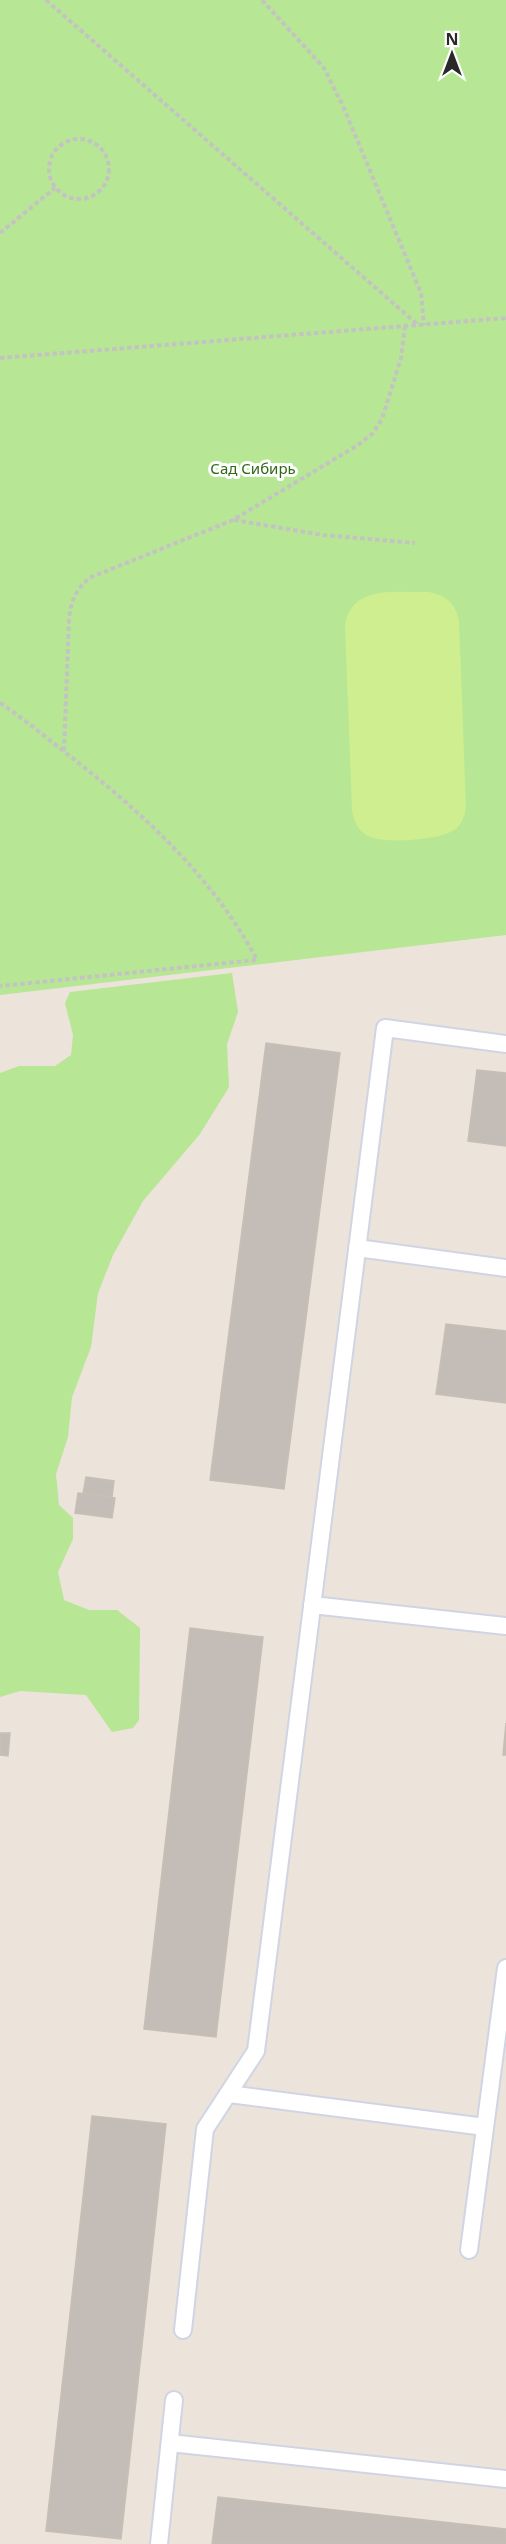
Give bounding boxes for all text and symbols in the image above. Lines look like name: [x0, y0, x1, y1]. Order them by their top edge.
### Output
north arrow: [422, 24, 482, 84]
text: N: [445, 28, 459, 50]
park label: Сад Сибирь: [210, 458, 296, 478]

